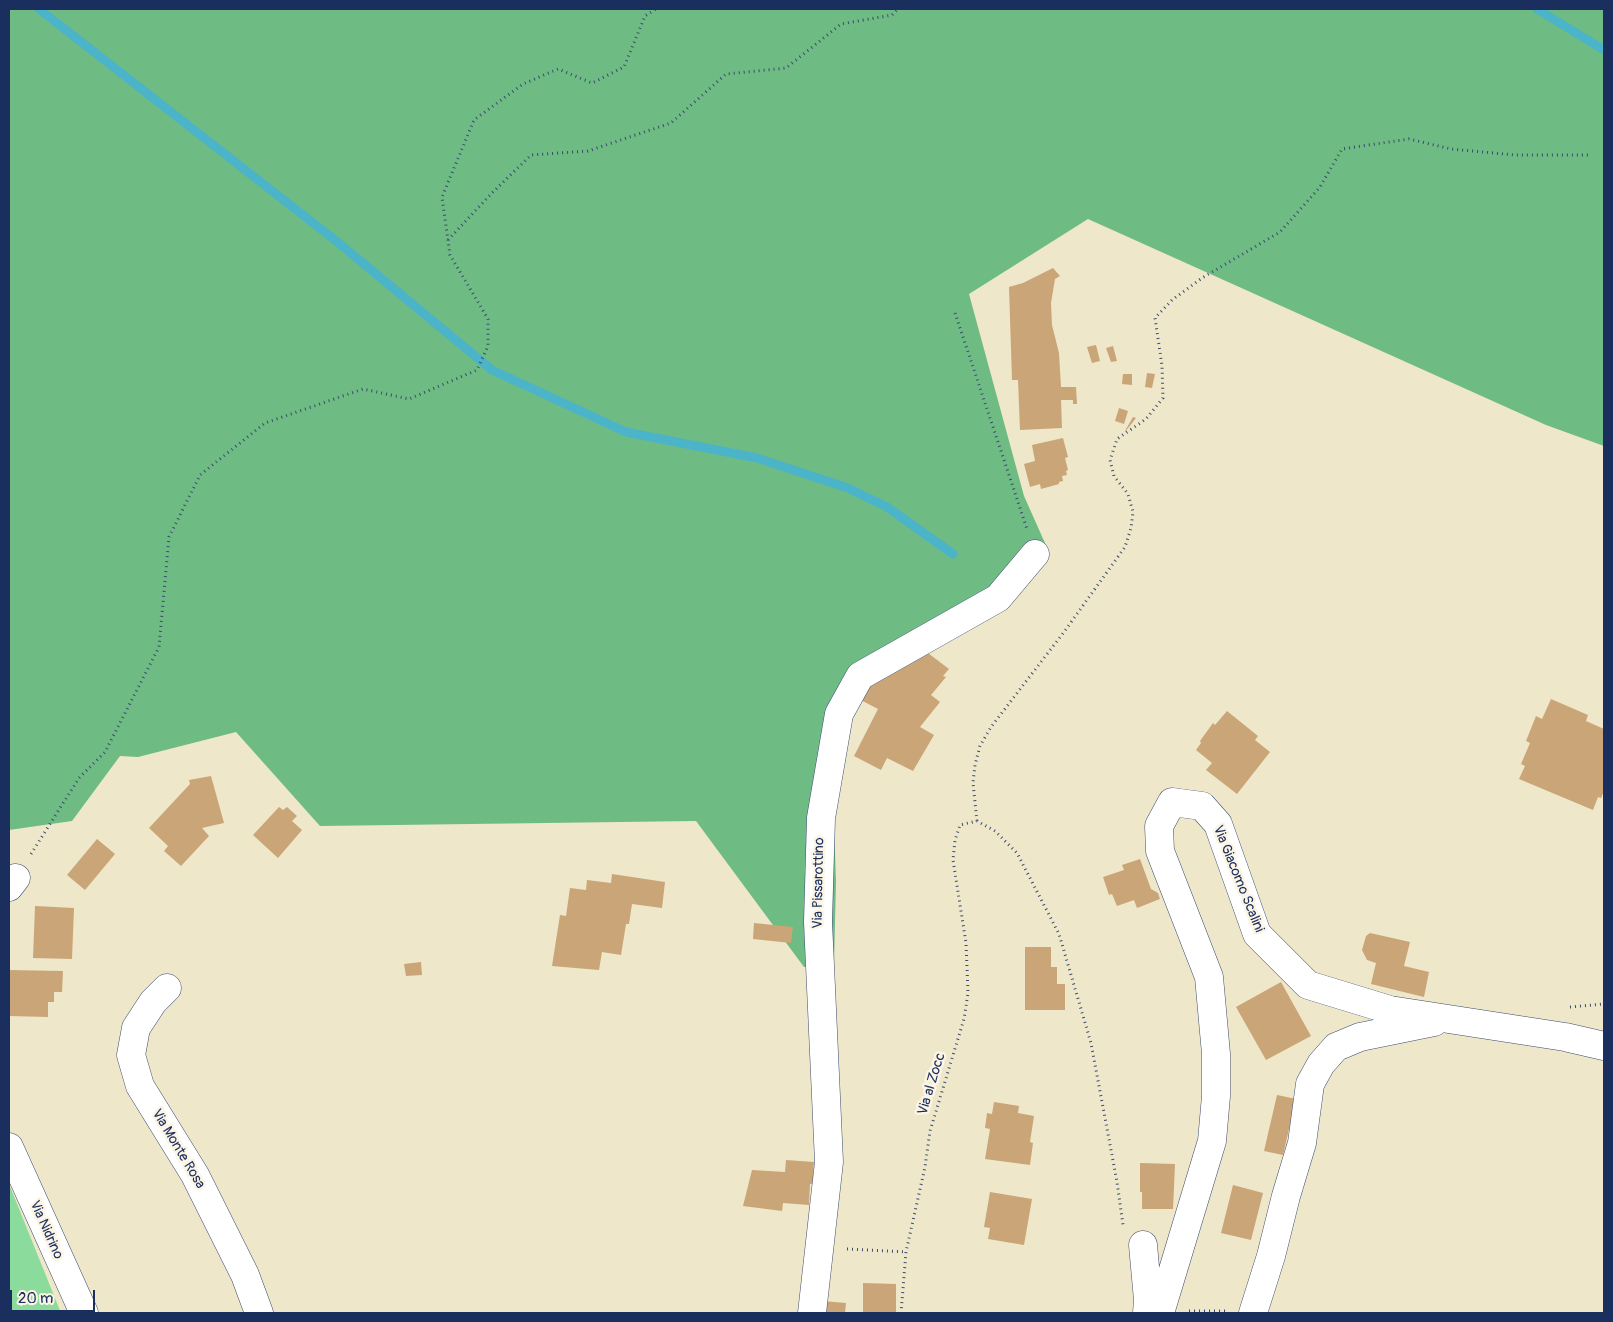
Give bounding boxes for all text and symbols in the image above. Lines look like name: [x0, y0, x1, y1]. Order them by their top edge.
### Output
street label: Via Giacomo Scalini: [1209, 823, 1267, 935]
street label: Via Pissarottino: [810, 837, 828, 929]
street label: Via al Zocc: [915, 1051, 949, 1117]
street label: Via Monte Rosa: [148, 1106, 208, 1192]
street label: Via Nidrino: [26, 1198, 66, 1262]
scale bar: [12, 1280, 98, 1312]
text: 20 m: [18, 1289, 53, 1308]

